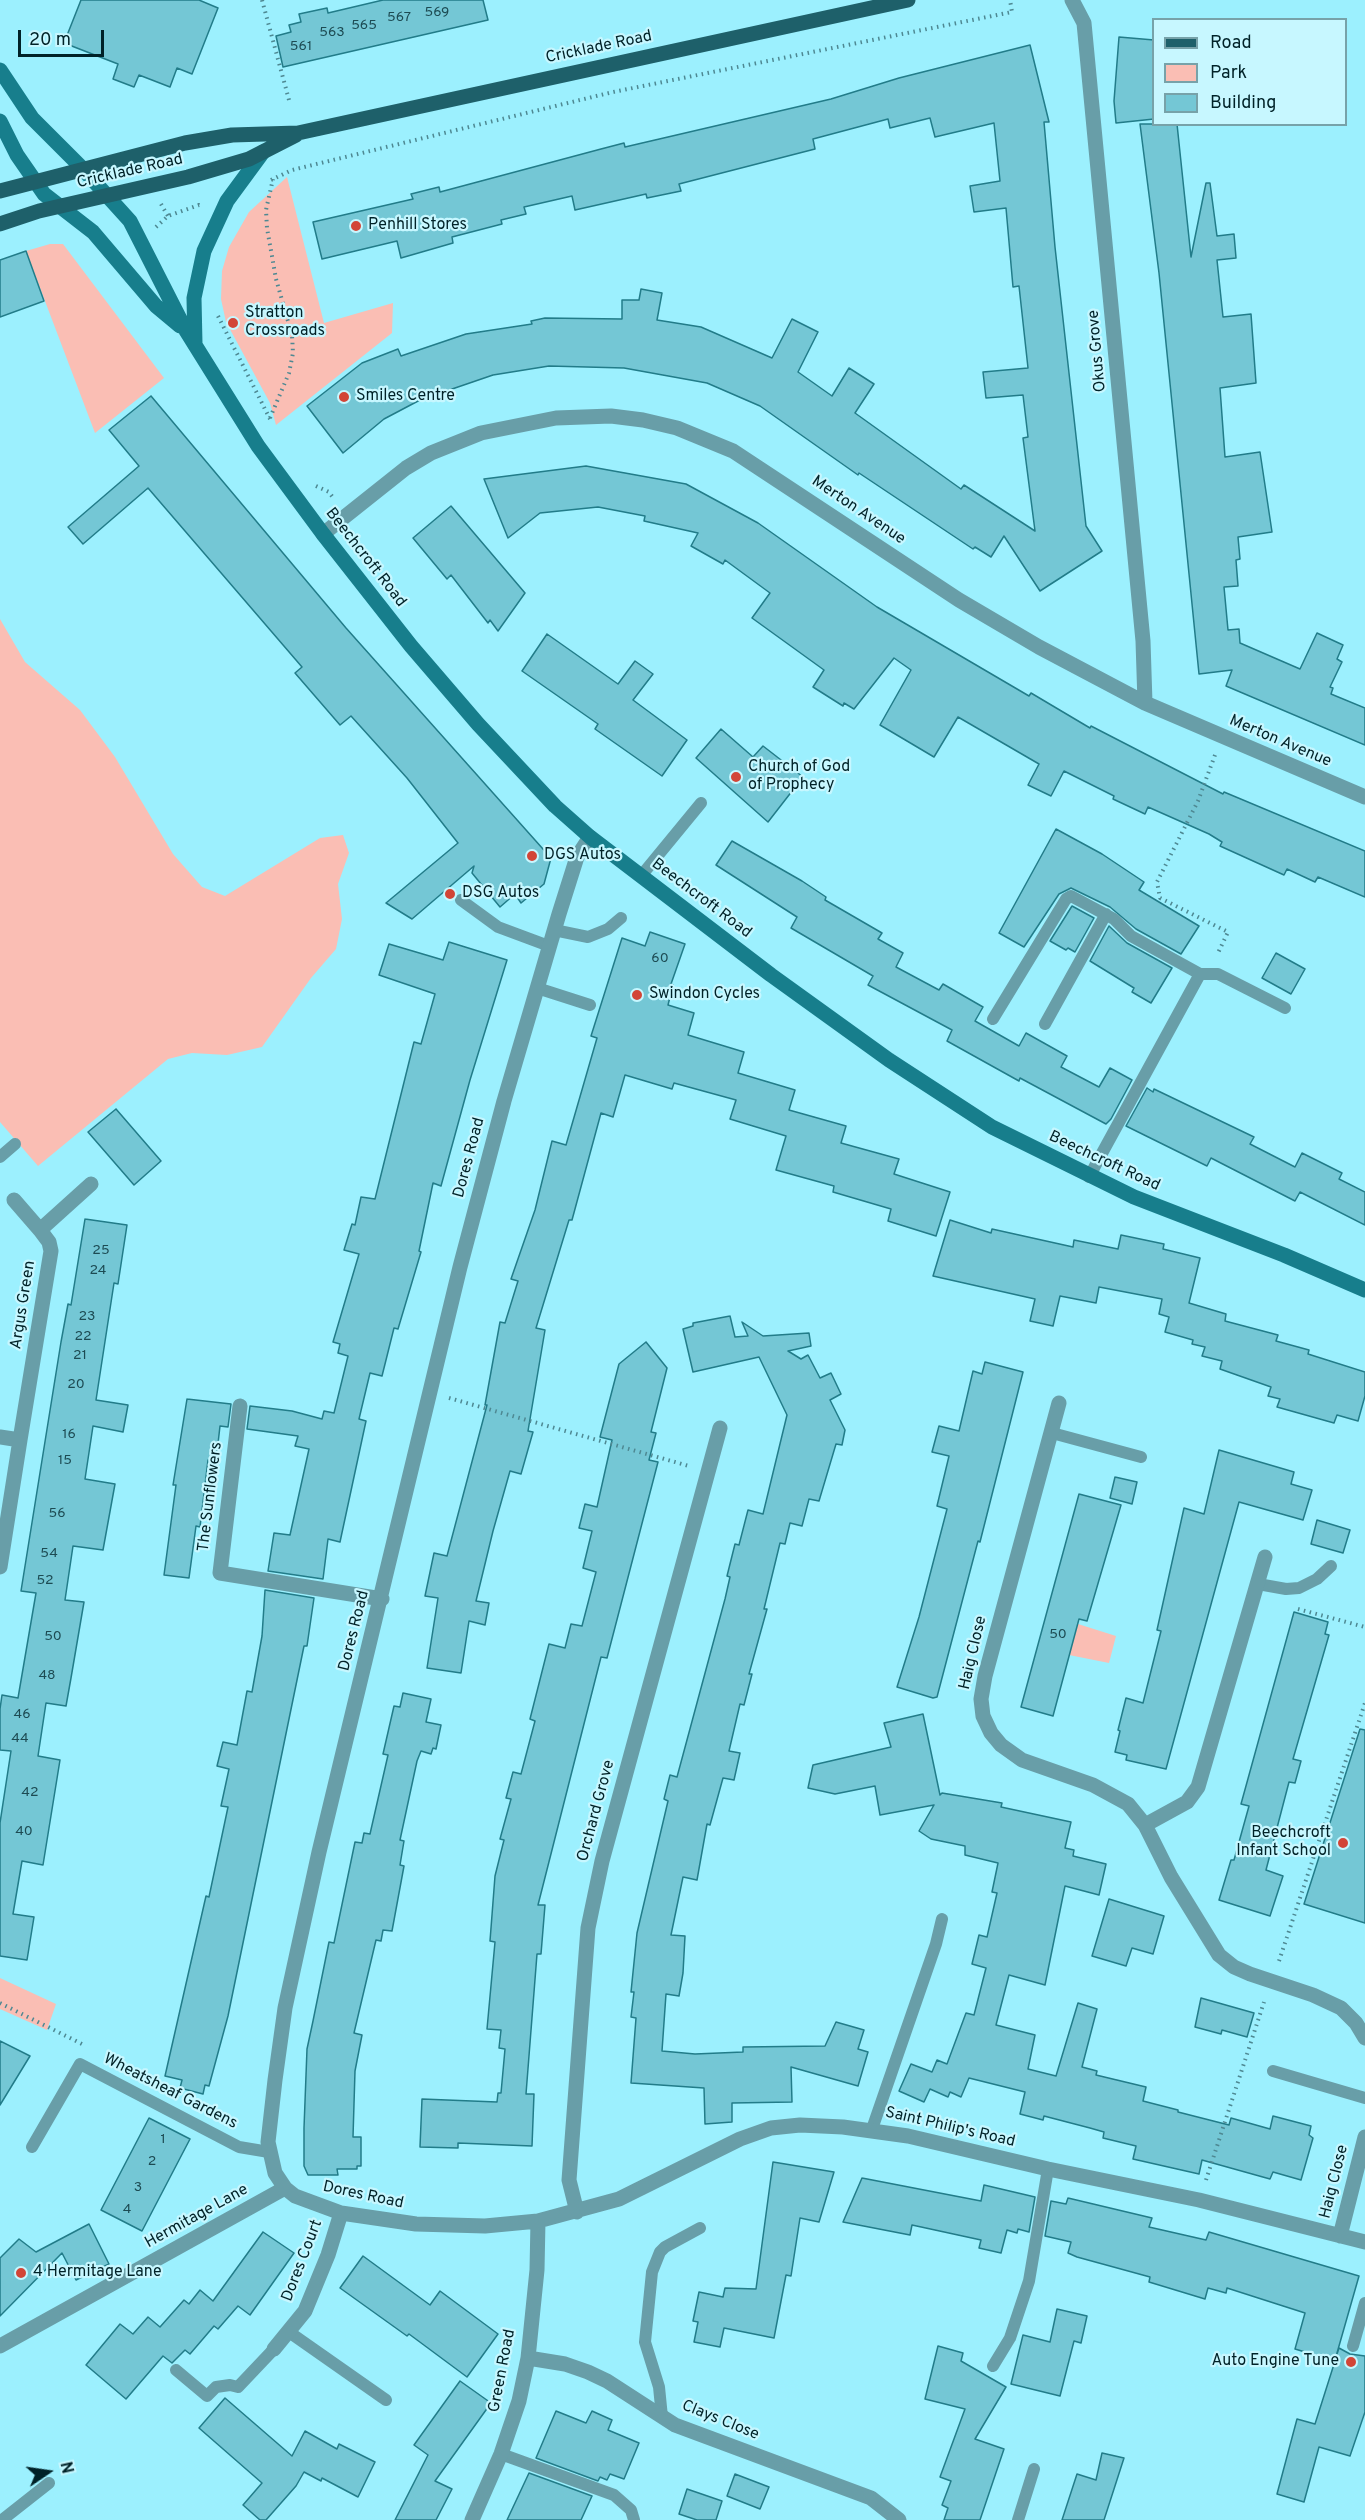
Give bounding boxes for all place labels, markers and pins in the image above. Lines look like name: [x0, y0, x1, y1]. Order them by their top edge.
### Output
place label: Penhill Stores: [368, 216, 467, 236]
marker: Penhill Stores: [349, 219, 363, 233]
place label: Stratton Crossroads: [245, 304, 325, 342]
marker: Stratton Crossroads: [226, 316, 240, 330]
place label: Smiles Centre: [356, 387, 455, 407]
marker: Smiles Centre: [337, 390, 351, 404]
place label: Church of God of Prophecy: [748, 758, 850, 796]
marker: Church of God of Prophecy: [729, 770, 743, 784]
place label: DGS Autos: [544, 846, 621, 866]
marker: DGS Autos: [525, 849, 539, 863]
place label: DSG Autos: [462, 884, 539, 904]
marker: DSG Autos: [443, 887, 457, 901]
place label: Swindon Cycles: [649, 985, 760, 1005]
marker: Swindon Cycles: [630, 988, 644, 1002]
place label: Beechcroft Infant School: [1236, 1824, 1331, 1862]
marker: Beechcroft Infant School: [1336, 1836, 1350, 1850]
place label: 4 Hermitage Lane: [33, 2263, 162, 2283]
marker: 4 Hermitage Lane: [14, 2266, 28, 2280]
place label: Auto Engine Tune: [1212, 2352, 1339, 2372]
marker: Auto Engine Tune: [1344, 2355, 1358, 2369]

